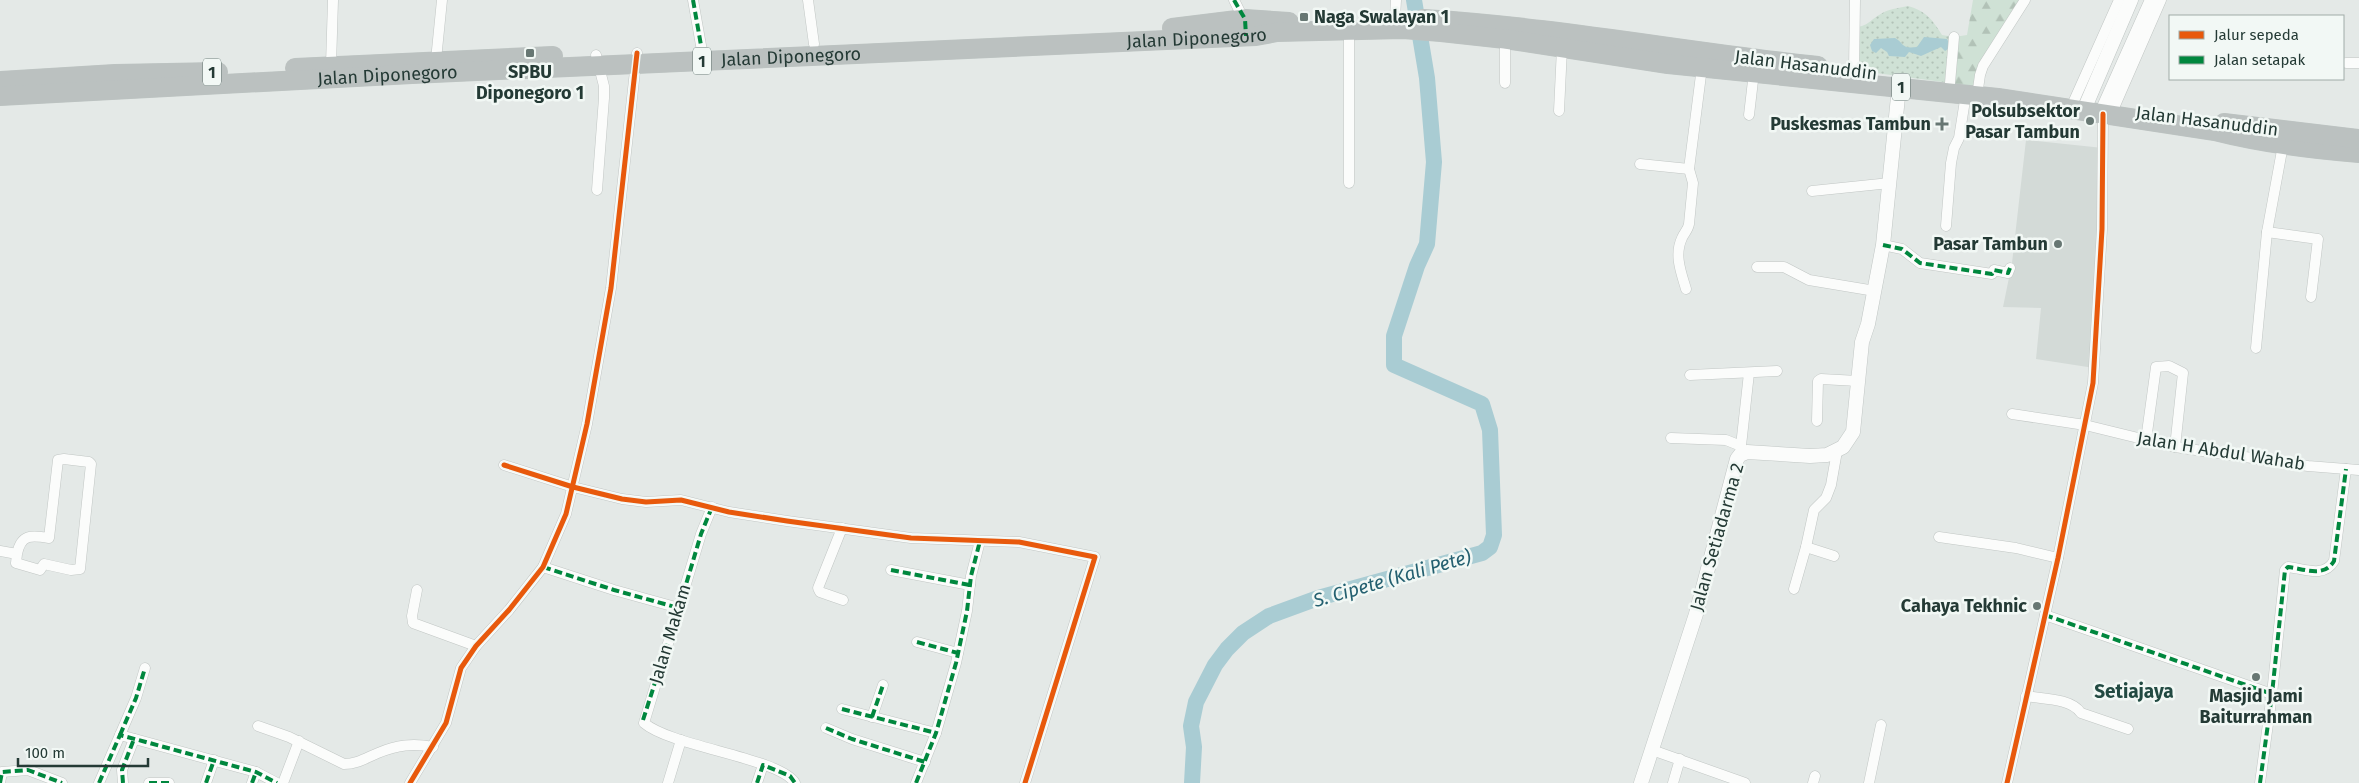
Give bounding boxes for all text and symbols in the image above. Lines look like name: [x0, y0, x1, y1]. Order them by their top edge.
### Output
place label: Naga Swalayan 1: [1314, 6, 1449, 28]
marker: Naga Swalayan 1: [1298, 11, 1310, 23]
legend: [2169, 15, 2344, 80]
street label: Jalan Diponegoro: [1126, 23, 1269, 53]
text: Jalur sepeda: [2214, 26, 2299, 44]
street label: Jalan Diponegoro: [720, 43, 862, 71]
street label: Jalan Hasanuddin: [1733, 45, 1879, 85]
marker: SPBU Diponegoro 1: [524, 47, 536, 59]
road number: 1: [693, 48, 711, 74]
text: Jalan setapak: [2214, 51, 2305, 69]
road number: 1: [203, 58, 221, 86]
street label: Jalan Diponegoro: [317, 61, 458, 90]
place label: SPBU Diponegoro 1: [476, 61, 584, 104]
road number: 1: [1892, 74, 1910, 100]
place label: Polsubsektor Pasar Tambun: [1965, 100, 2081, 143]
street label: Jalan Hasanuddin: [2134, 101, 2280, 141]
place label: Puskesmas Tambun: [1770, 113, 1931, 135]
marker: Polsubsektor Pasar Tambun: [2084, 115, 2096, 127]
marker: Puskesmas Tambun: [1935, 117, 1949, 131]
place label: Pasar Tambun: [1933, 233, 2048, 255]
marker: Pasar Tambun: [2052, 238, 2064, 250]
street label: Jalan H Abdul Wahab: [2135, 427, 2307, 475]
street label: Jalan Setiadarma 2: [1685, 460, 1749, 613]
water label: S. Cipete (Kali Pete): [1310, 545, 1474, 612]
street label: Jalan Makam: [644, 581, 696, 687]
place label: Cahaya Tekhnic: [1901, 595, 2027, 617]
marker: Cahaya Tekhnic: [2031, 600, 2043, 612]
marker: Masjid Jami Baiturrahman: [2250, 671, 2262, 683]
district label: Setiajaya: [2094, 680, 2174, 703]
place label: Masjid Jami Baiturrahman: [2200, 685, 2312, 728]
scale bar: [18, 736, 148, 768]
text: 100 m: [25, 744, 65, 762]

